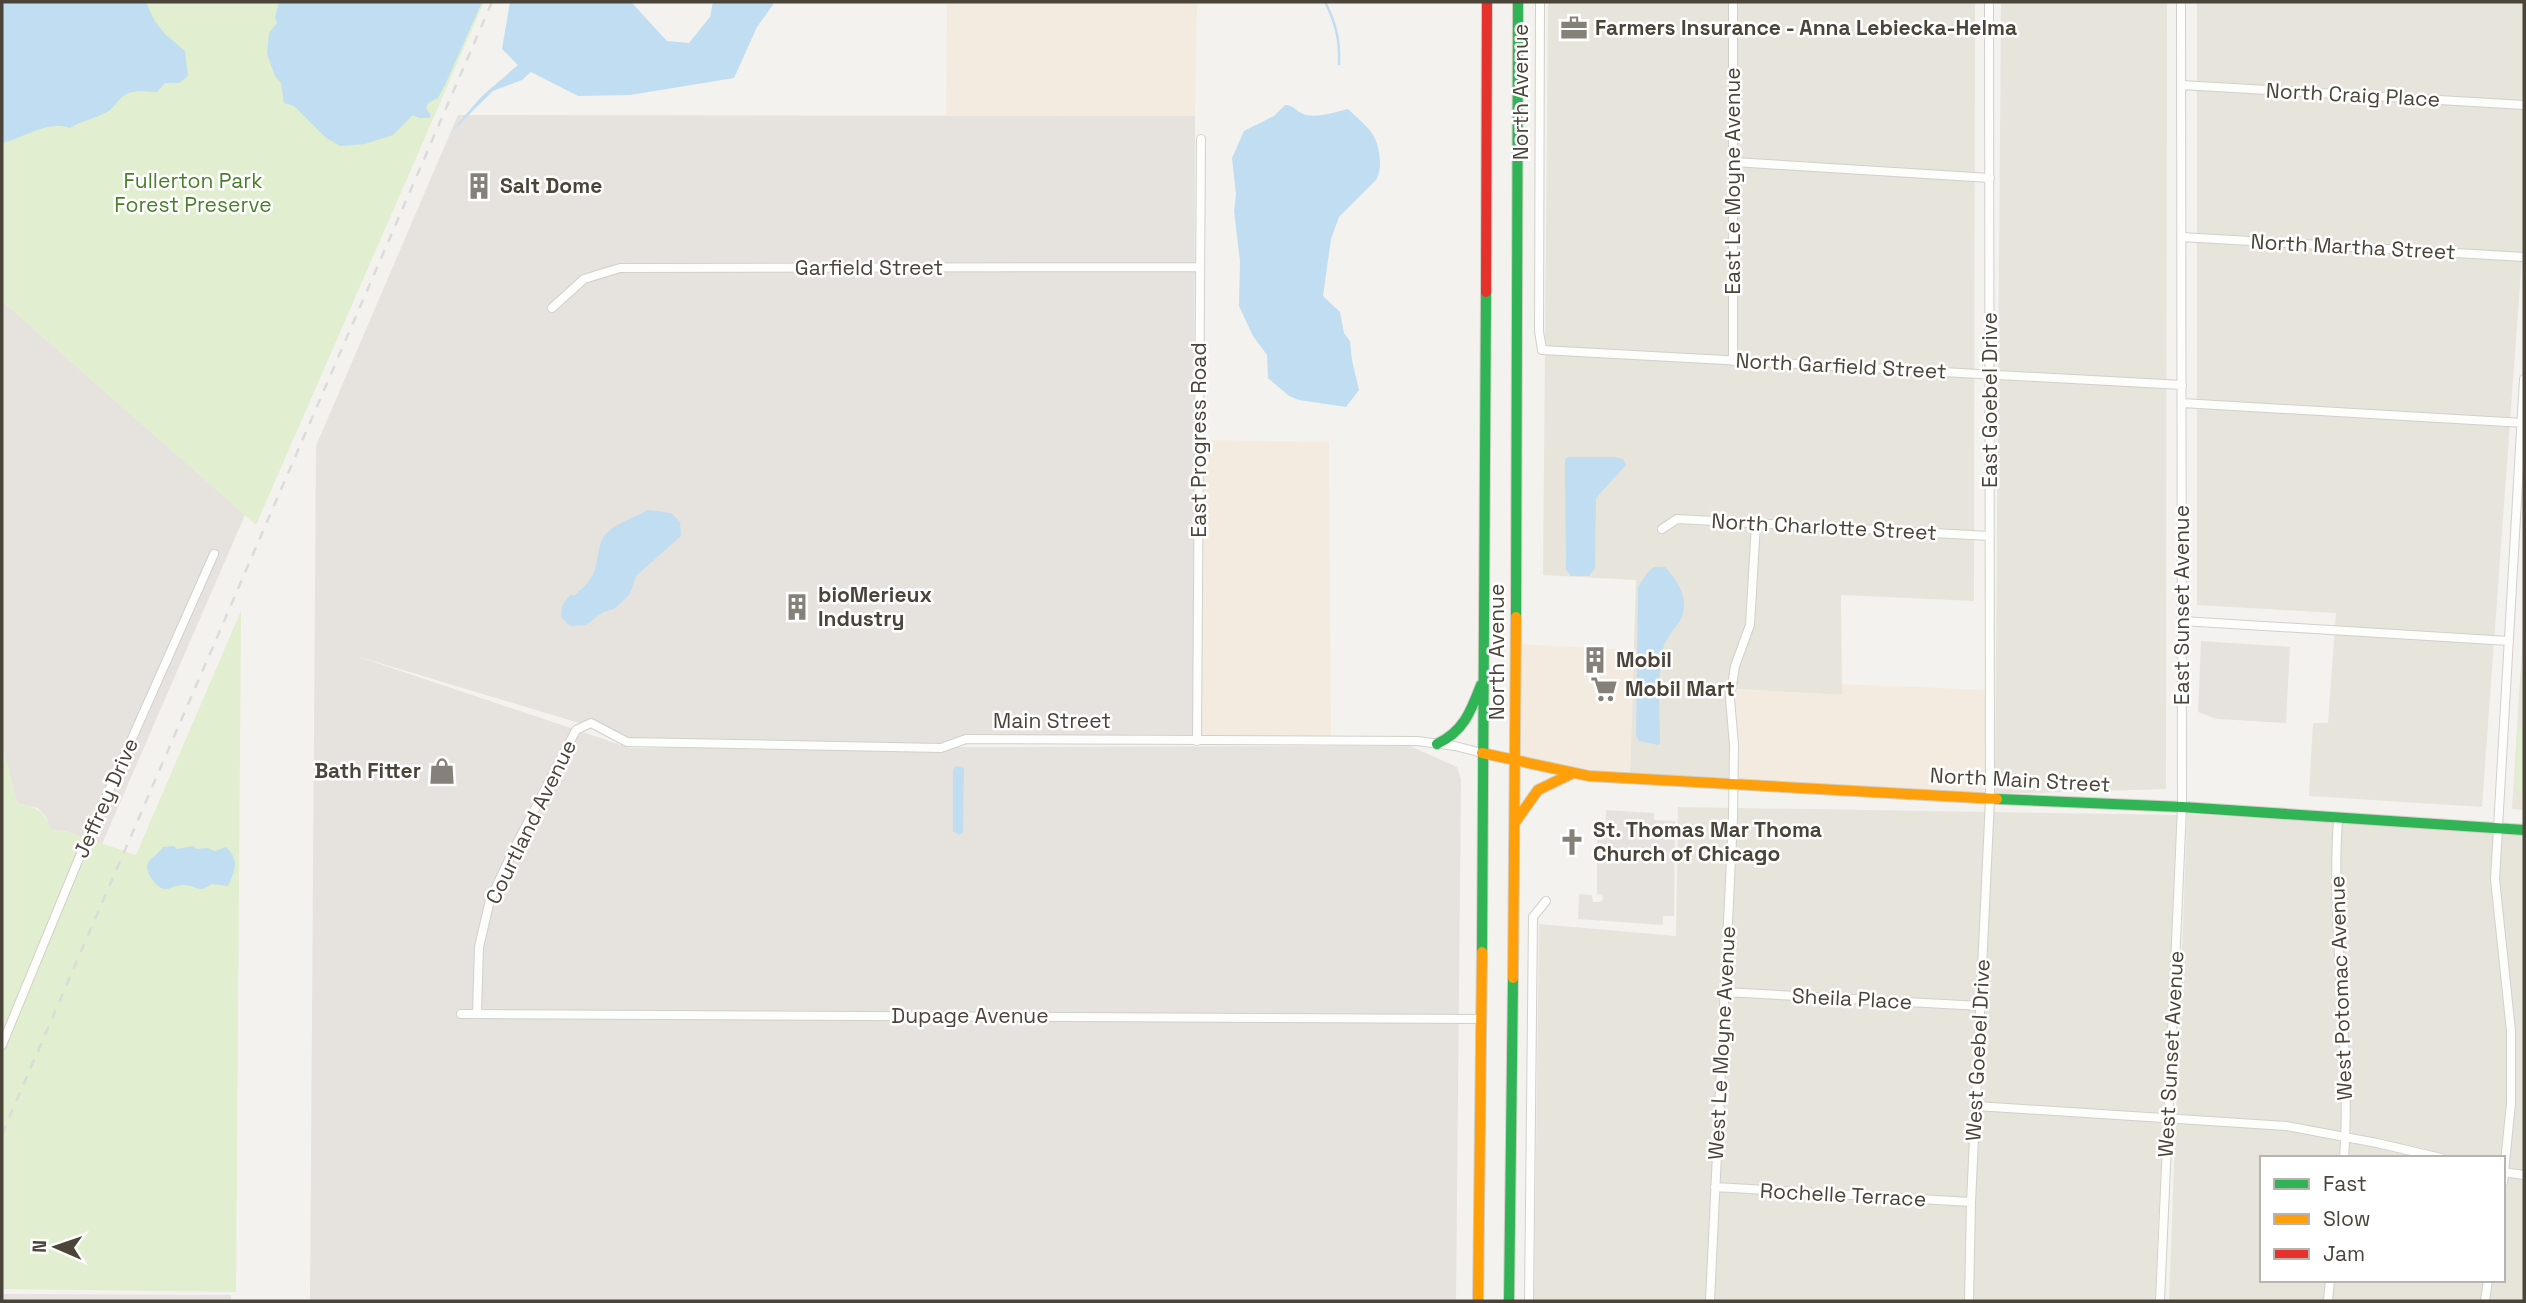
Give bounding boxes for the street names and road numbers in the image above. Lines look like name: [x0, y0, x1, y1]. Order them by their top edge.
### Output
street label: North Avenue: [1507, 24, 1534, 160]
street label: East Le Moyne Avenue: [1719, 67, 1746, 295]
street label: North Craig Place: [2265, 76, 2441, 113]
street label: North Martha Street: [2250, 228, 2456, 265]
street label: Garfield Street: [795, 254, 943, 281]
street label: East Goebel Drive: [1976, 312, 2003, 488]
street label: East Progress Road: [1185, 342, 1212, 538]
street label: North Garfield Street: [1735, 346, 1947, 385]
street label: East Sunset Avenue: [2168, 505, 2195, 705]
street label: North Charlotte Street: [1711, 507, 1937, 546]
street label: North Avenue: [1483, 584, 1510, 720]
street label: Main Street: [993, 707, 1111, 734]
street label: Jeffrey Drive: [67, 734, 144, 862]
street label: Courtland Avenue: [479, 735, 582, 908]
street label: North Main Street: [1929, 761, 2111, 798]
street label: West Potomac Avenue: [2323, 875, 2358, 1101]
street label: West Le Moyne Avenue: [1702, 925, 1741, 1161]
street label: West Sunset Avenue: [2152, 950, 2189, 1158]
street label: West Goebel Drive: [1959, 958, 1996, 1142]
street label: Sheila Place: [1791, 982, 1913, 1015]
street label: Dupage Avenue: [891, 1002, 1049, 1029]
street label: Rochelle Terrace: [1759, 1177, 1927, 1212]

